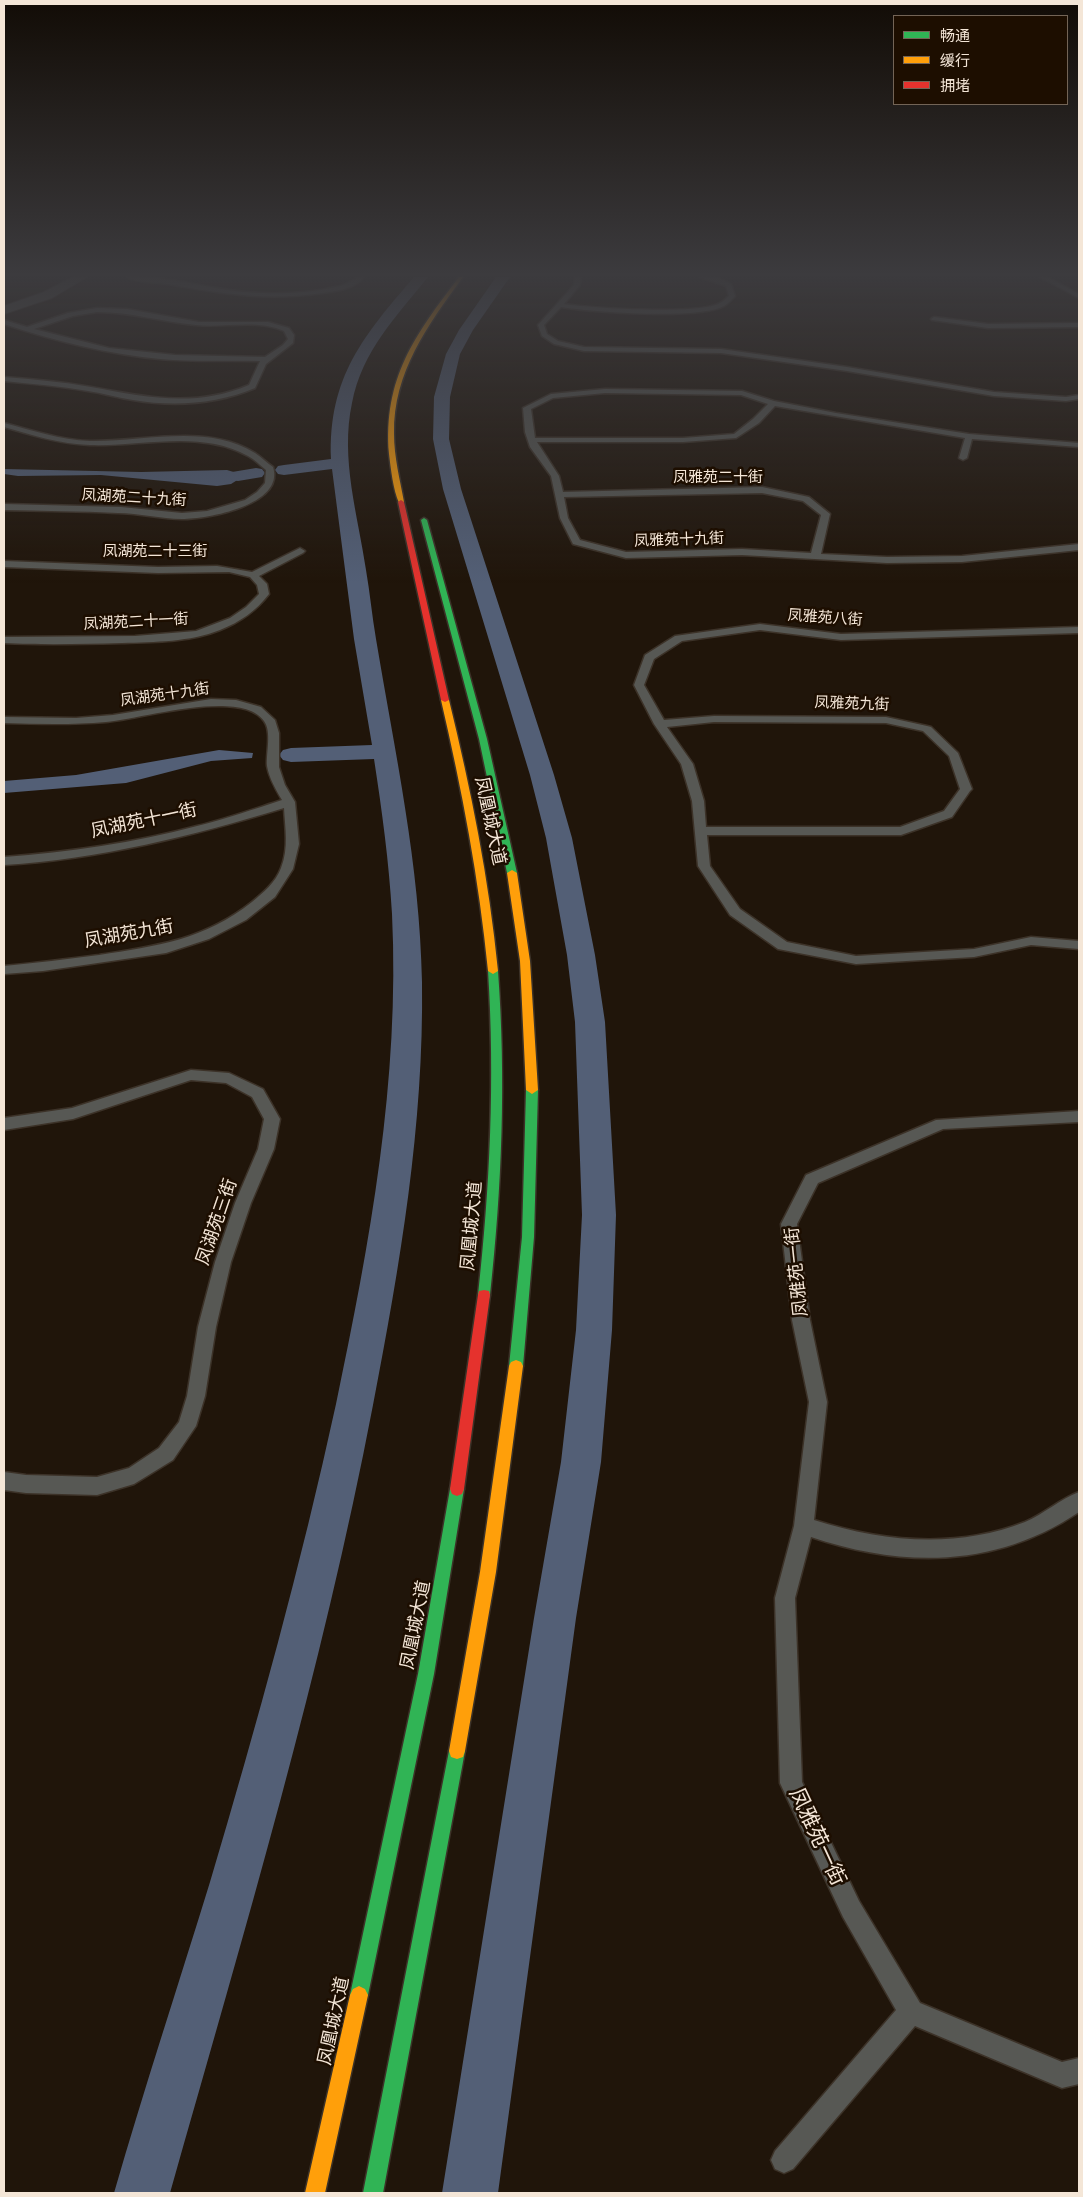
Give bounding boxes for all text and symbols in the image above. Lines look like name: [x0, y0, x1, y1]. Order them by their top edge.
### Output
legend: [893, 15, 1068, 105]
text: 畅通: [940, 26, 970, 45]
text: 缓行: [940, 51, 970, 70]
text: 拥堵: [940, 76, 970, 95]
street label: 凤雅苑二十街: [673, 469, 763, 487]
street label: 凤湖苑二十九街: [81, 486, 187, 510]
street label: 凤雅苑十九街: [634, 529, 724, 551]
street label: 凤湖苑二十三街: [103, 543, 207, 561]
street label: 凤雅苑八街: [787, 606, 863, 630]
street label: 凤湖苑二十一街: [83, 610, 189, 634]
street label: 凤湖苑十九街: [119, 680, 211, 710]
street label: 凤雅苑九街: [814, 694, 890, 714]
street label: 凤凰城大道: [470, 775, 510, 867]
street label: 凤湖苑十一街: [89, 799, 199, 843]
street label: 凤湖苑九街: [83, 916, 175, 952]
street label: 凤湖苑三街: [192, 1176, 242, 1268]
street label: 凤凰城大道: [457, 1180, 487, 1272]
street label: 凤雅苑一街: [782, 1226, 812, 1318]
street label: 凤凰城大道: [397, 1579, 435, 1671]
street label: 凤雅苑一街: [783, 1784, 851, 1890]
street label: 凤凰城大道: [314, 1975, 354, 2067]

